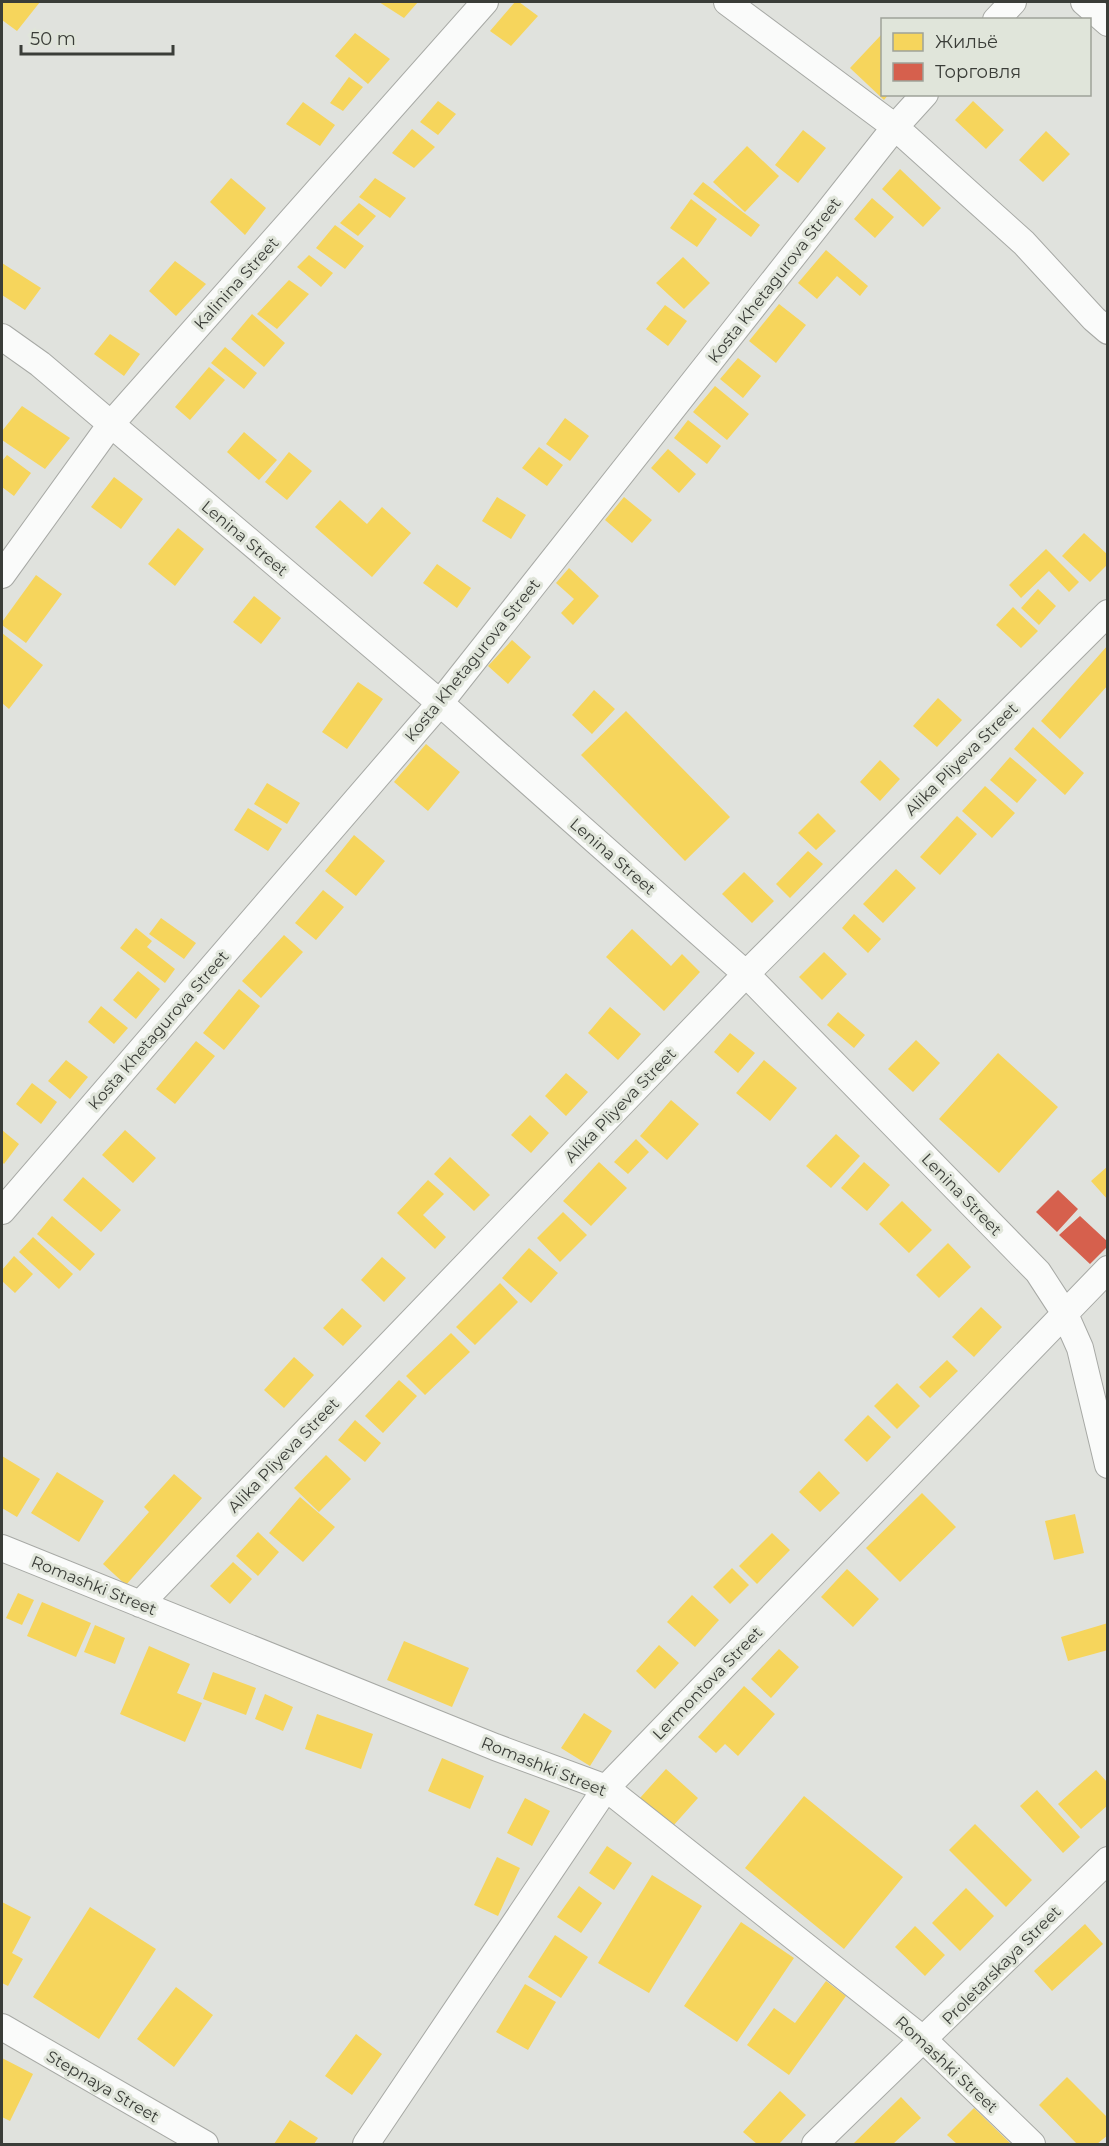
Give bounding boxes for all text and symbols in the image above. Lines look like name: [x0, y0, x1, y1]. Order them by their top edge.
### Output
scale bar: [21, 18, 172, 56]
legend: [881, 18, 1091, 96]
text: 50 m: [30, 28, 76, 50]
text: Жильё: [935, 31, 998, 53]
text: Торговля: [935, 61, 1021, 83]
street label: Kosta Khetagurova Street: [704, 194, 845, 367]
street label: Kalinina Street: [190, 233, 283, 333]
street label: Lenina Street: [198, 497, 292, 580]
street label: Kosta Khetagurova Street: [401, 575, 544, 746]
street label: Alika Pliyeva Street: [901, 699, 1022, 820]
street label: Lenina Street: [566, 814, 660, 899]
street label: Kosta Khetagurova Street: [84, 947, 233, 1114]
street label: Alika Pliyeva Street: [561, 1044, 680, 1166]
street label: Lenina Street: [918, 1149, 1006, 1240]
street label: Alika Pliyeva Street: [224, 1394, 343, 1516]
street label: Romashki Street: [29, 1552, 160, 1619]
street label: Lermontova Street: [649, 1623, 766, 1744]
street label: Romashki Street: [479, 1733, 610, 1800]
street label: Proletarskaya Street: [938, 1902, 1065, 2029]
street label: Romashki Street: [892, 2012, 1002, 2117]
street label: Stepnaya Street: [43, 2046, 163, 2127]

